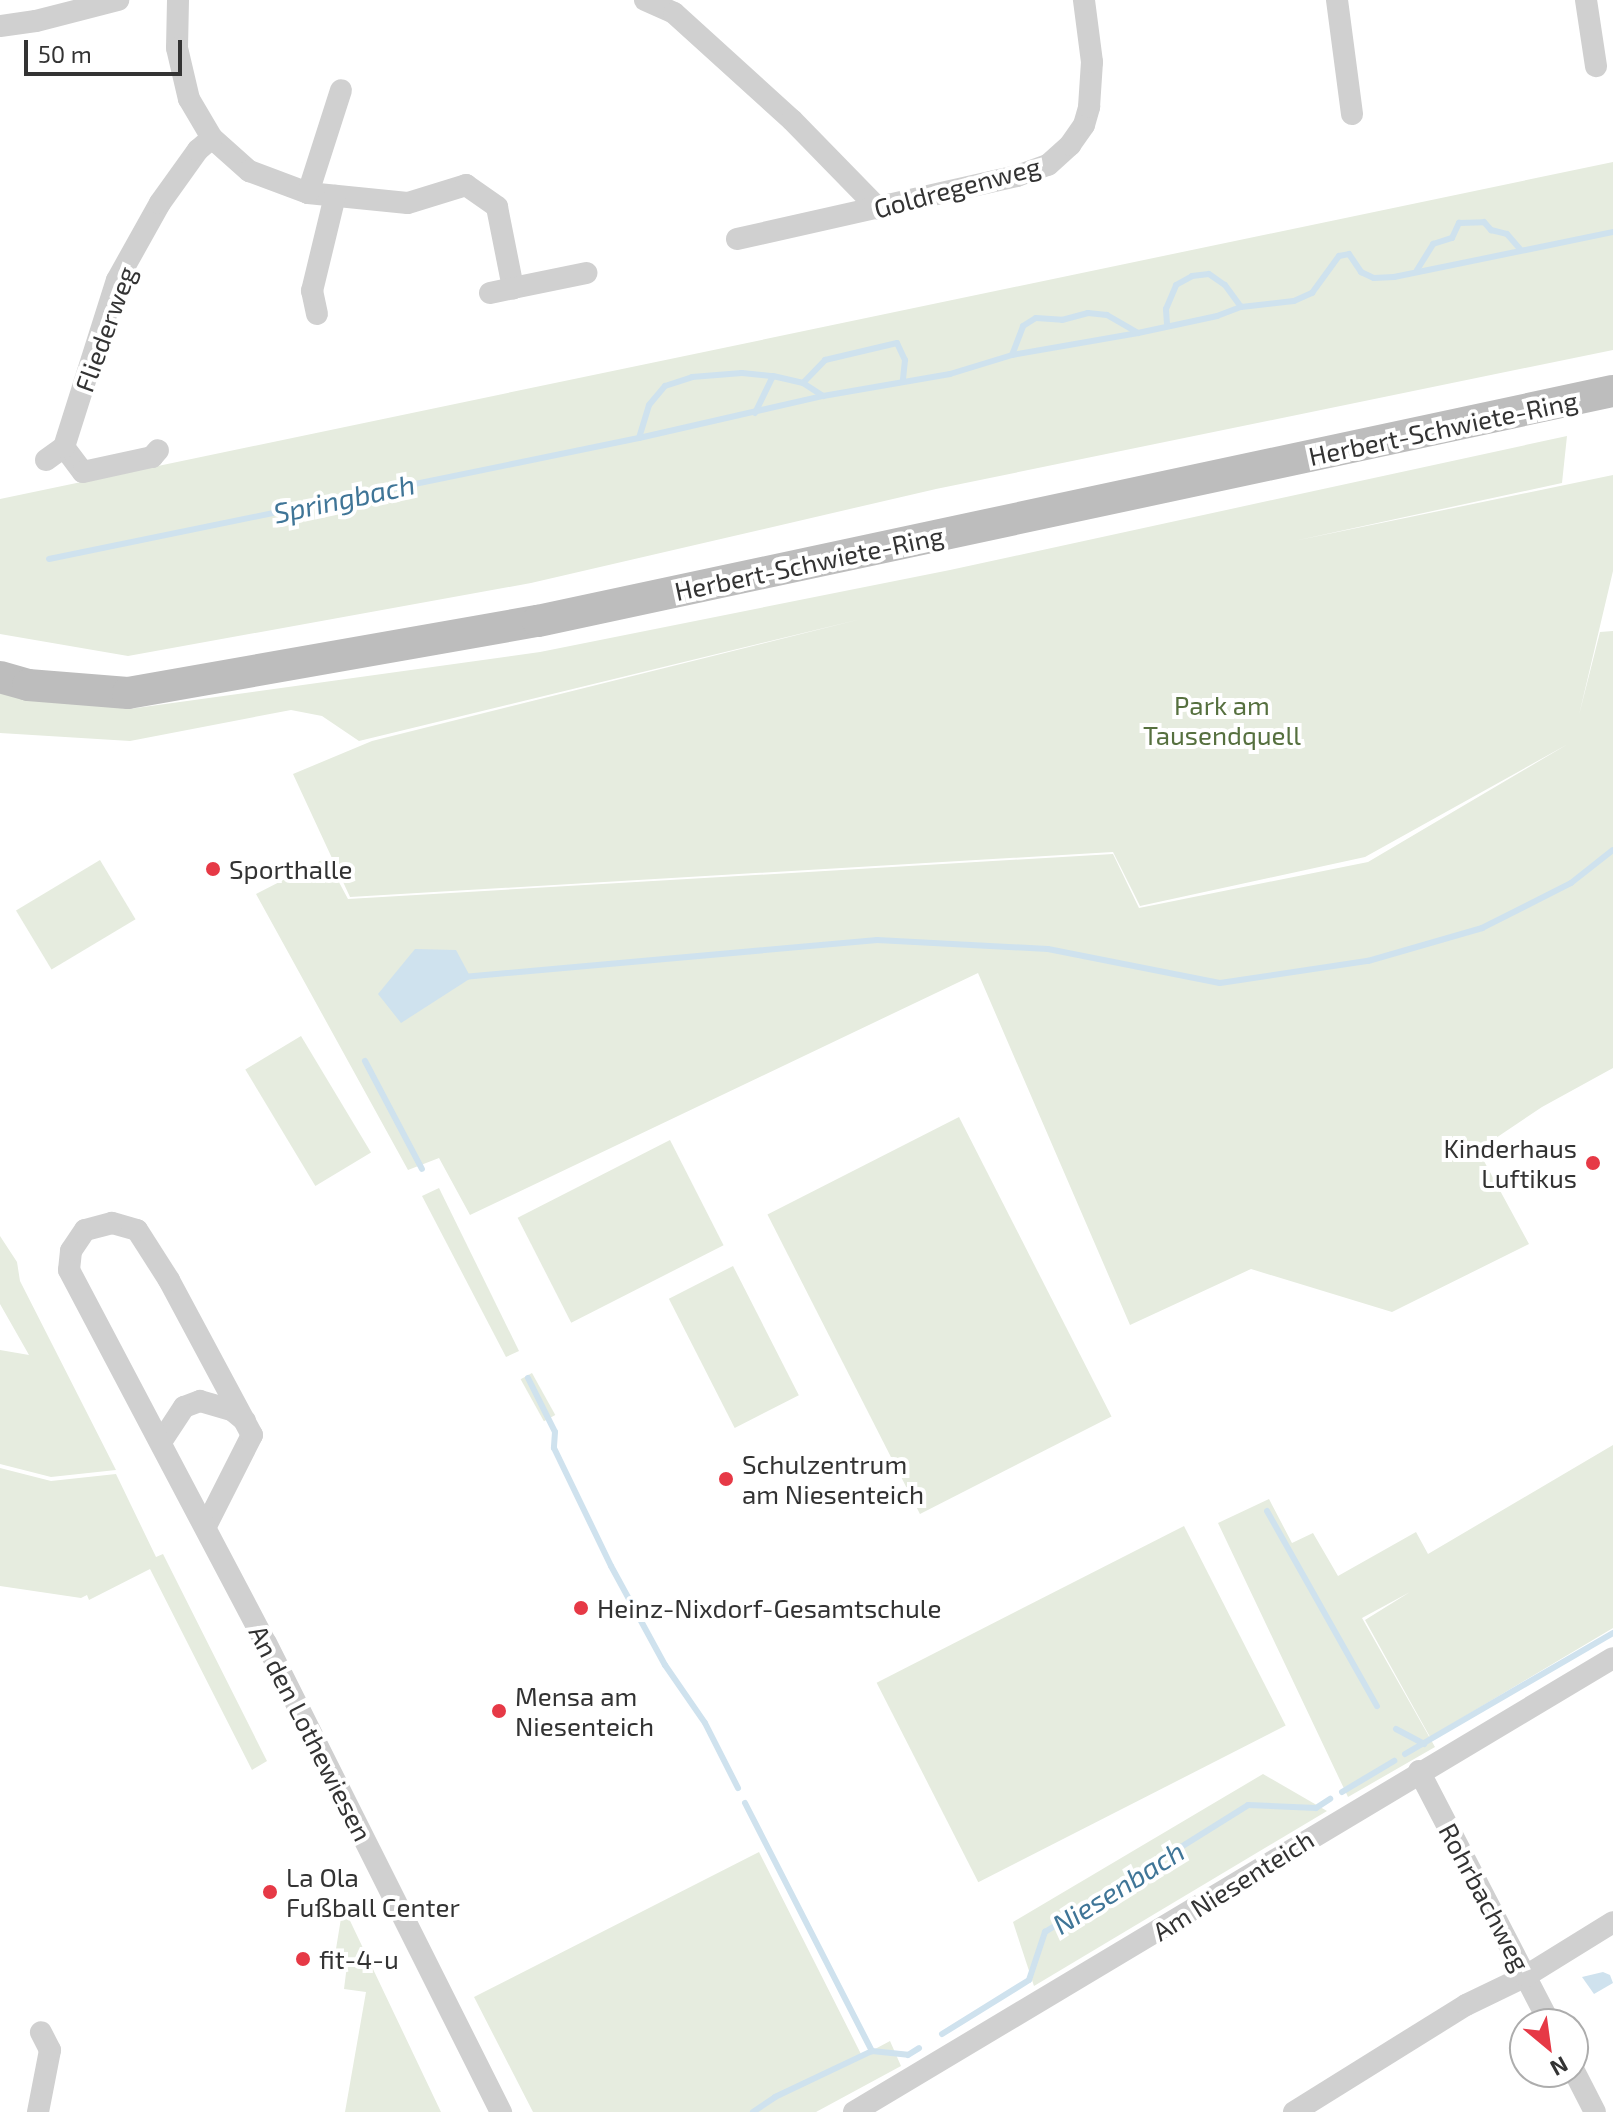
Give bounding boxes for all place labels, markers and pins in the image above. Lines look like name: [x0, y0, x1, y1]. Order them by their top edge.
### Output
place label: Sporthalle: [229, 853, 353, 885]
marker: Sporthalle: [204, 860, 222, 878]
place label: Kinderhaus Luftikus: [1443, 1132, 1577, 1194]
marker: Kinderhaus Luftikus: [1584, 1154, 1602, 1172]
place label: Schulzentrum am Niesenteich: [742, 1448, 924, 1510]
marker: Schulzentrum am Niesenteich: [717, 1470, 735, 1488]
place label: Heinz-Nixdorf-Gesamtschule: [597, 1592, 941, 1624]
marker: Heinz-Nixdorf-Gesamtschule: [572, 1599, 590, 1617]
place label: Mensa am Niesenteich: [515, 1680, 654, 1742]
marker: Mensa am Niesenteich: [490, 1702, 508, 1720]
place label: La Ola Fußball Center: [286, 1861, 460, 1922]
marker: La Ola Fußball Center: [261, 1883, 279, 1901]
place label: fit-4-u: [319, 1943, 399, 1975]
marker: fit-4-u: [294, 1950, 312, 1968]

